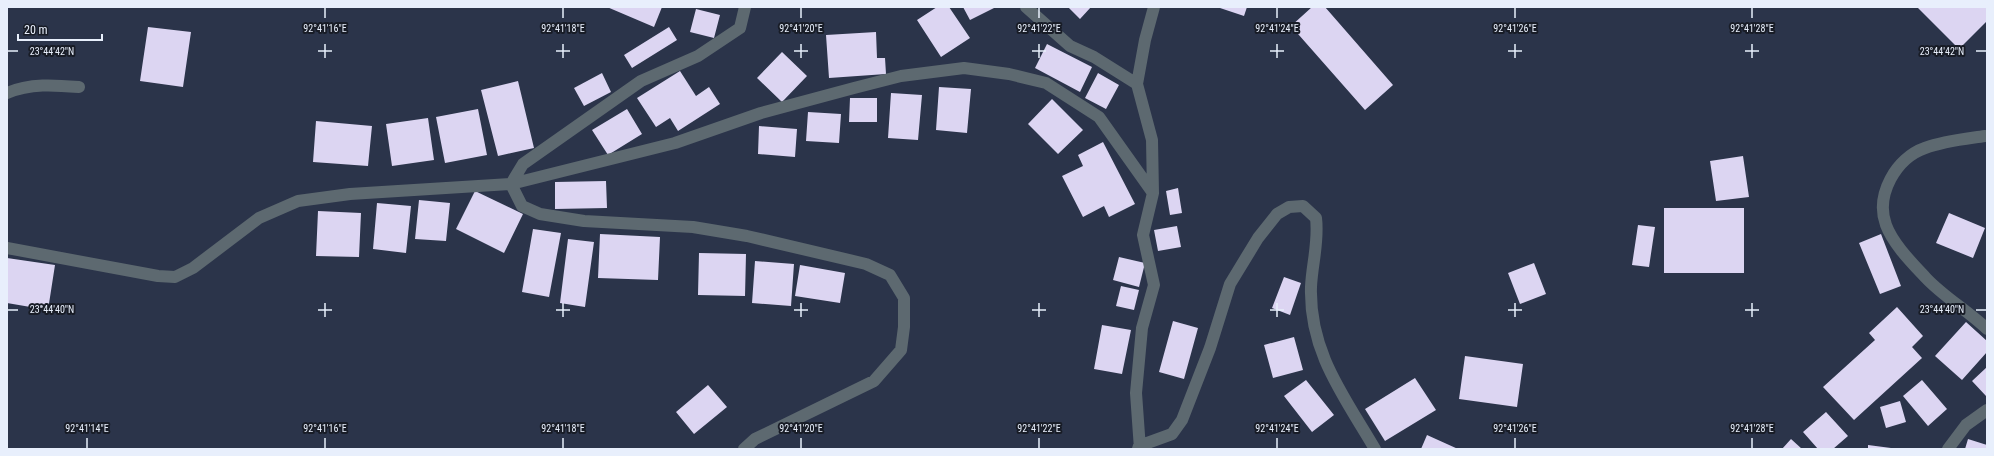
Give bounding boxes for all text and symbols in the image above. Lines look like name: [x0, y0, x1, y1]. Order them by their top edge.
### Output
scale bar: [18, 16, 102, 42]
text: 20 m: [24, 23, 48, 37]
text: 92°41'16"E: [303, 23, 347, 34]
text: 92°41'18"E: [541, 23, 585, 34]
text: 92°41'20"E: [779, 23, 823, 34]
text: 92°41'22"E: [1017, 23, 1061, 34]
text: 92°41'24"E: [1255, 23, 1299, 34]
text: 92°41'26"E: [1493, 23, 1537, 34]
text: 92°41'28"E: [1730, 23, 1774, 34]
text: 23°44'42"N: [30, 46, 74, 57]
text: 23°44'42"N: [1920, 46, 1964, 57]
text: 23°44'40"N: [30, 304, 74, 315]
text: 23°44'40"N: [1920, 304, 1964, 315]
text: 92°41'14"E: [65, 423, 109, 434]
text: 92°41'16"E: [303, 423, 347, 434]
text: 92°41'18"E: [541, 423, 585, 434]
text: 92°41'20"E: [779, 423, 823, 434]
text: 92°41'22"E: [1017, 423, 1061, 434]
text: 92°41'24"E: [1255, 423, 1299, 434]
text: 92°41'26"E: [1493, 423, 1537, 434]
text: 92°41'28"E: [1730, 423, 1774, 434]

